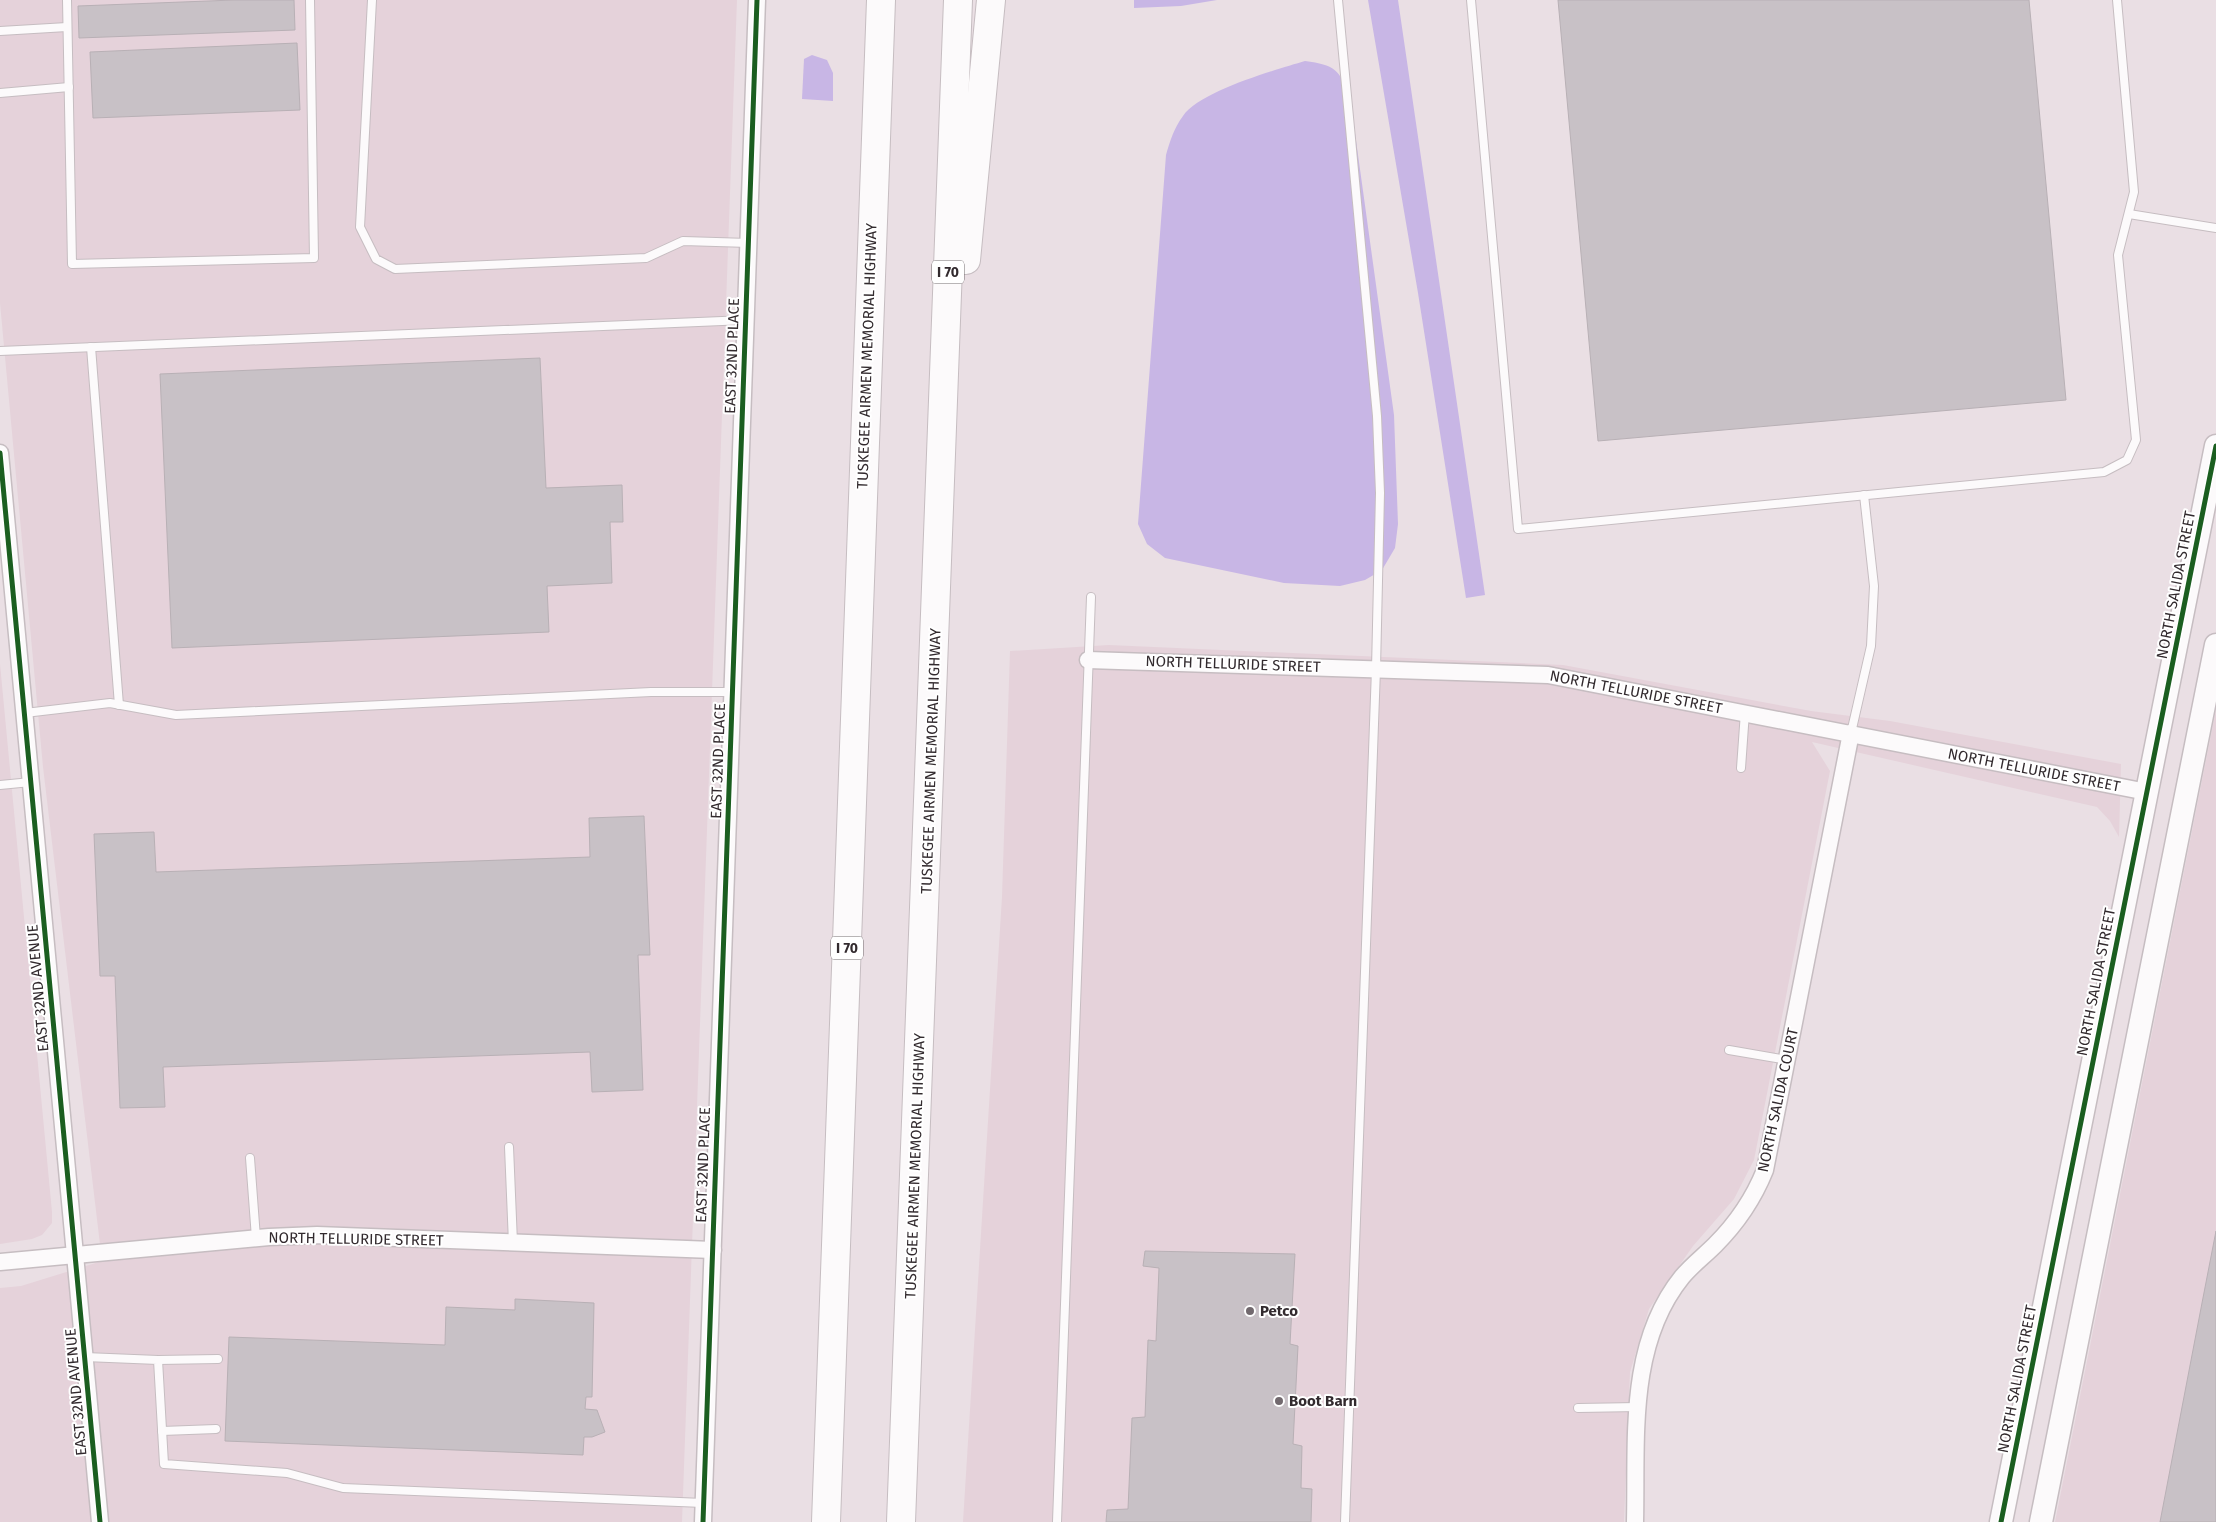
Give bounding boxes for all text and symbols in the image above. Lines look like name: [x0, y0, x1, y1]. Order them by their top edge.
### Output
street label: TUSKEGEE AIRMEN MEMORIAL HIGHWAY: [853, 222, 881, 489]
road number: I 70: [932, 260, 964, 284]
street label: EAST 32ND PLACE: [721, 298, 743, 414]
street label: NORTH SALIDA STREET: [2153, 509, 2199, 661]
street label: TUSKEGEE AIRMEN MEMORIAL HIGHWAY: [917, 627, 945, 894]
street label: NORTH TELLURIDE STREET: [1145, 652, 1321, 676]
street label: NORTH TELLURIDE STREET: [1548, 666, 1724, 718]
street label: EAST 32ND PLACE: [707, 703, 729, 819]
street label: NORTH TELLURIDE STREET: [1946, 744, 2122, 796]
street label: NORTH SALIDA STREET: [2073, 906, 2119, 1058]
street label: EAST 32ND AVENUE: [23, 924, 53, 1052]
road number: I 70: [831, 936, 863, 960]
street label: NORTH SALIDA COURT: [1754, 1026, 1802, 1174]
street label: TUSKEGEE AIRMEN MEMORIAL HIGHWAY: [901, 1032, 929, 1299]
street label: EAST 32ND PLACE: [692, 1107, 714, 1223]
street label: NORTH TELLURIDE STREET: [268, 1228, 444, 1250]
place label: Petco: [1260, 1302, 1298, 1320]
street label: NORTH SALIDA STREET: [1994, 1303, 2040, 1455]
marker: Petco: [1244, 1305, 1256, 1317]
street label: EAST 32ND AVENUE: [61, 1328, 91, 1456]
place label: Boot Barn: [1289, 1392, 1357, 1410]
marker: Boot Barn: [1273, 1395, 1285, 1407]

